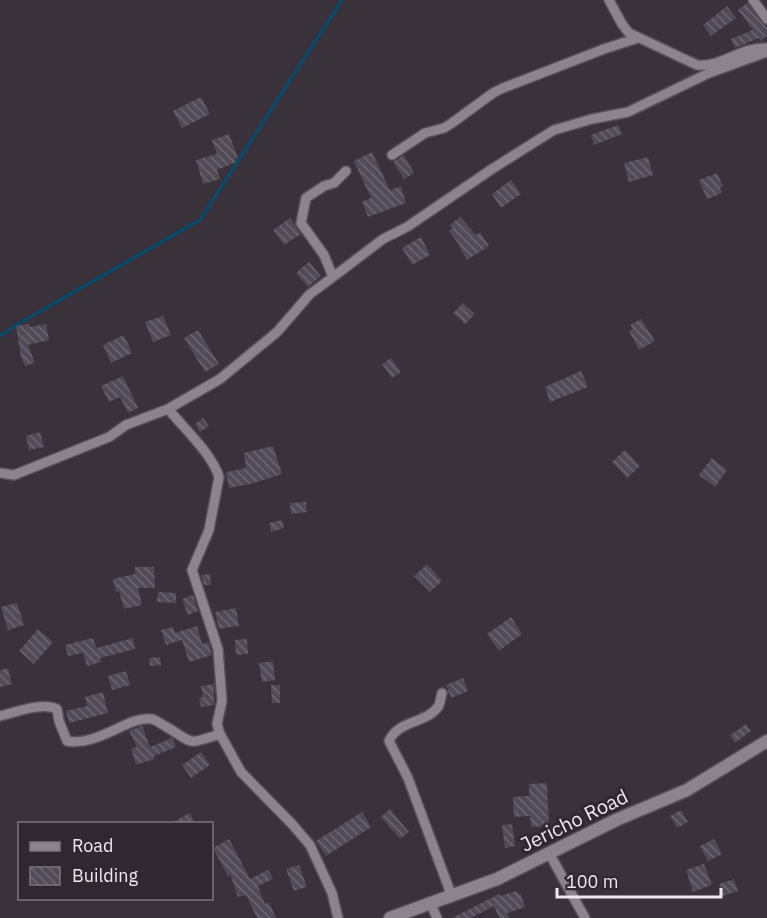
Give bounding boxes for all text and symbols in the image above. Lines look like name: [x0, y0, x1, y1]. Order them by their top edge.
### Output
street label: Jericho Road: [516, 782, 632, 858]
legend: [18, 822, 213, 900]
text: Road: [72, 834, 113, 857]
scale bar: [557, 861, 720, 899]
text: Building: [72, 864, 139, 887]
text: 100 m: [566, 870, 618, 893]

